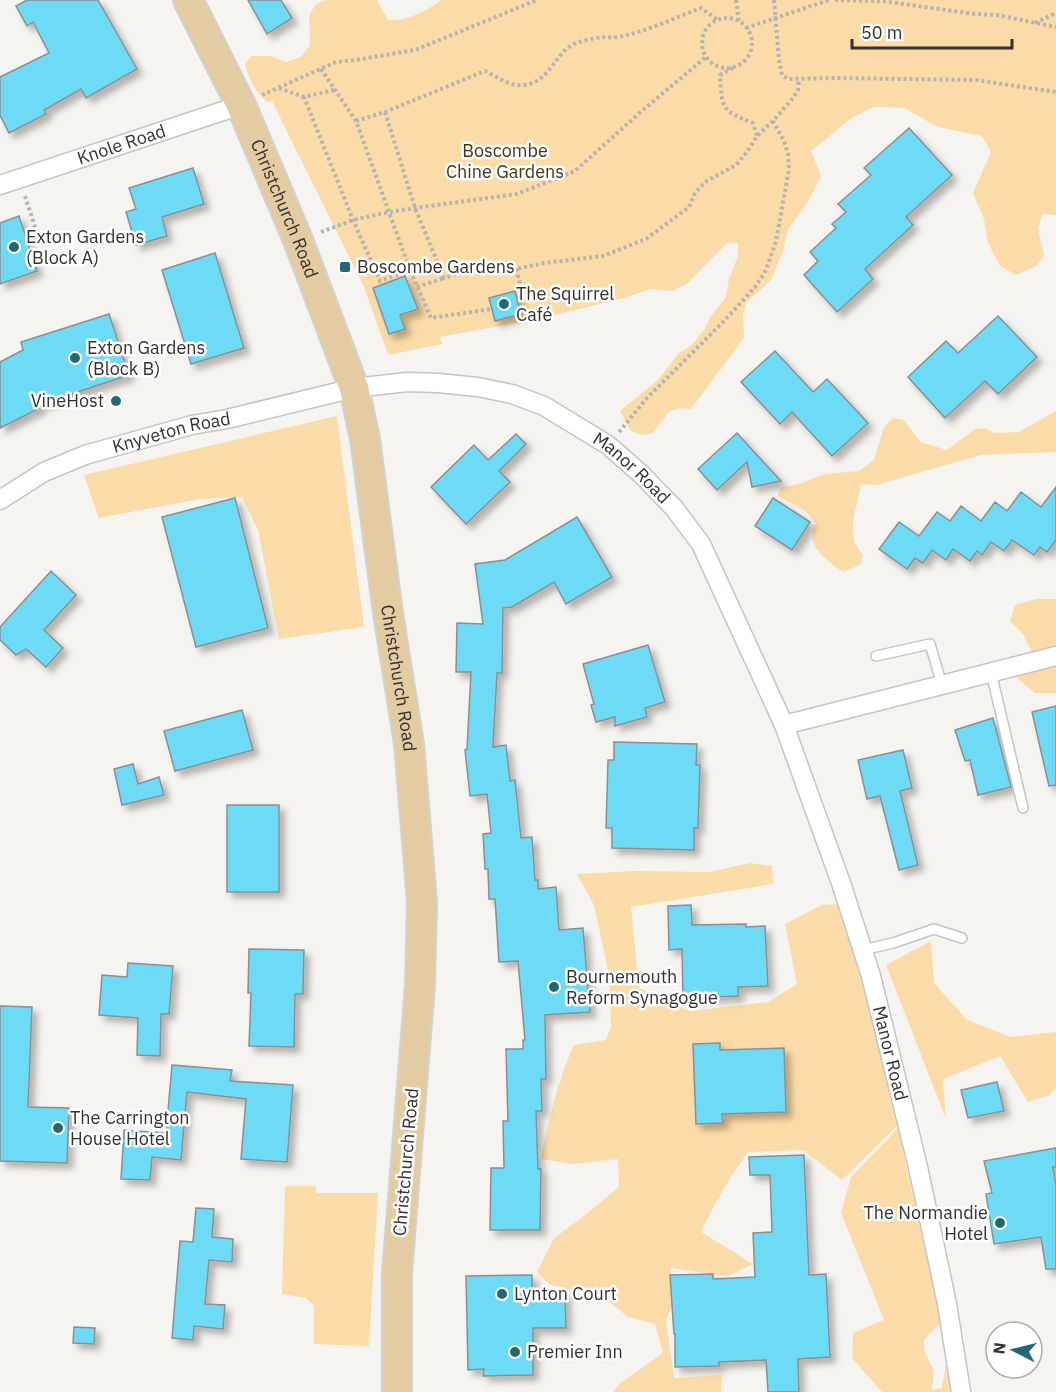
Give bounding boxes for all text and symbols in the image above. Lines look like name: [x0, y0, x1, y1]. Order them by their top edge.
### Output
scale bar: [852, 12, 1012, 50]
text: 50 m: [861, 21, 903, 44]
street label: Knole Road: [74, 119, 169, 170]
street label: Christchurch Road: [246, 135, 323, 281]
park label: Boscombe Chine Gardens: [446, 139, 564, 183]
place label: Exton Gardens (Block A): [26, 225, 144, 269]
marker: Exton Gardens (Block A): [7, 240, 21, 254]
place label: Boscombe Gardens: [357, 255, 515, 278]
marker: Boscombe Gardens: [338, 260, 352, 274]
place label: The Squirrel Café: [516, 282, 614, 326]
marker: The Squirrel Café: [497, 297, 511, 311]
place label: Exton Gardens (Block B): [87, 336, 205, 380]
marker: Exton Gardens (Block B): [68, 351, 82, 365]
place label: VineHost: [31, 389, 104, 412]
marker: VineHost: [109, 394, 123, 408]
street label: Knyveton Road: [110, 407, 232, 458]
street label: Manor Road: [589, 427, 676, 508]
street label: Christchurch Road: [376, 603, 422, 752]
place label: Bournemouth Reform Synagogue: [566, 965, 718, 1009]
marker: Bournemouth Reform Synagogue: [547, 980, 561, 994]
street label: Manor Road: [868, 1003, 913, 1103]
street label: Christchurch Road: [388, 1087, 423, 1237]
place label: The Carrington House Hotel: [70, 1106, 189, 1150]
marker: The Carrington House Hotel: [51, 1121, 65, 1135]
place label: The Normandie Hotel: [864, 1201, 988, 1245]
marker: The Normandie Hotel: [993, 1216, 1007, 1230]
place label: Lynton Court: [514, 1282, 617, 1305]
marker: Lynton Court: [495, 1287, 509, 1301]
north arrow: [984, 1320, 1044, 1380]
place label: Premier Inn: [527, 1340, 623, 1363]
text: N: [988, 1341, 1010, 1355]
marker: Premier Inn: [508, 1345, 522, 1359]

